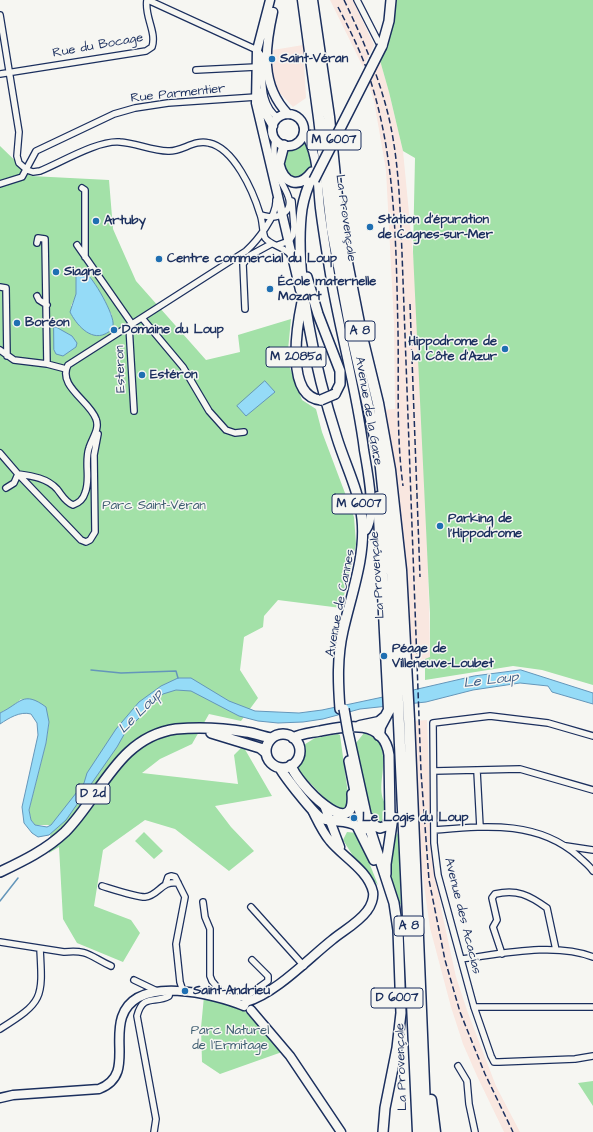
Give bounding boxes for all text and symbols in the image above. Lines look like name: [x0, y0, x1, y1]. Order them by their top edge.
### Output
street label: Rue du Bocage: [51, 30, 145, 62]
place label: Saint-Véran: [280, 51, 348, 67]
marker: Saint-Véran: [267, 54, 277, 64]
street label: Rue Parmentier: [130, 81, 226, 107]
road number: M 6007: [307, 130, 361, 150]
street label: La Provençale: [331, 173, 359, 263]
place label: Station d’épuration de Cagnes-sur-Mer: [378, 212, 493, 243]
place label: Artuby: [104, 213, 146, 229]
marker: Artuby: [91, 216, 101, 226]
marker: Station d’épuration de Cagnes-sur-Mer: [365, 222, 375, 232]
place label: Centre commercial du Loup: [167, 251, 337, 267]
marker: Centre commercial du Loup: [154, 254, 164, 264]
place label: Siagne: [64, 264, 101, 280]
marker: Siagne: [51, 267, 61, 277]
place label: École maternelle Mozart: [278, 274, 376, 305]
marker: École maternelle Mozart: [265, 284, 275, 294]
place label: Boréon: [25, 315, 70, 331]
marker: Boréon: [12, 318, 22, 328]
road number: A 8: [345, 321, 375, 341]
place label: Domaine du Loup: [122, 322, 224, 338]
marker: Domaine du Loup: [109, 325, 119, 335]
place label: Hippodrome de la Côte d'Azur: [408, 334, 497, 365]
marker: Hippodrome de la Côte d'Azur: [500, 344, 510, 354]
street label: Esteron: [112, 345, 130, 393]
road number: M 2085a: [266, 347, 326, 367]
street label: Avenue de la Gare: [351, 355, 385, 467]
place label: Estéron: [150, 367, 197, 383]
marker: Estéron: [137, 370, 147, 380]
road number: M 6007: [332, 494, 386, 514]
park label: Parc Saint-Véran: [102, 498, 206, 514]
place label: Parking de l'Hippodrome: [448, 511, 522, 542]
marker: Parking de l'Hippodrome: [435, 521, 445, 531]
street label: La Provençale: [367, 531, 389, 619]
street label: Avenue de Cannes: [323, 548, 359, 658]
place label: Péage de Villeneuve-Loubet: [392, 641, 494, 672]
marker: Péage de Villeneuve-Loubet: [379, 651, 389, 661]
water label: Le Loup: [463, 669, 519, 693]
water label: Le Loup: [115, 686, 167, 738]
road number: D 2d: [76, 784, 110, 804]
place label: Le Logis du Loup: [362, 810, 469, 826]
marker: Le Logis du Loup: [349, 813, 359, 823]
street label: Avenue des Acacias: [440, 856, 484, 976]
road number: A 8: [394, 916, 424, 936]
place label: Saint-Andrieu: [193, 983, 270, 999]
marker: Saint-Andrieu: [180, 986, 190, 996]
road number: D 6007: [371, 988, 423, 1008]
park label: Parc Naturel de l'Ermitage: [191, 1023, 269, 1054]
street label: La Provençale: [393, 1023, 411, 1111]

